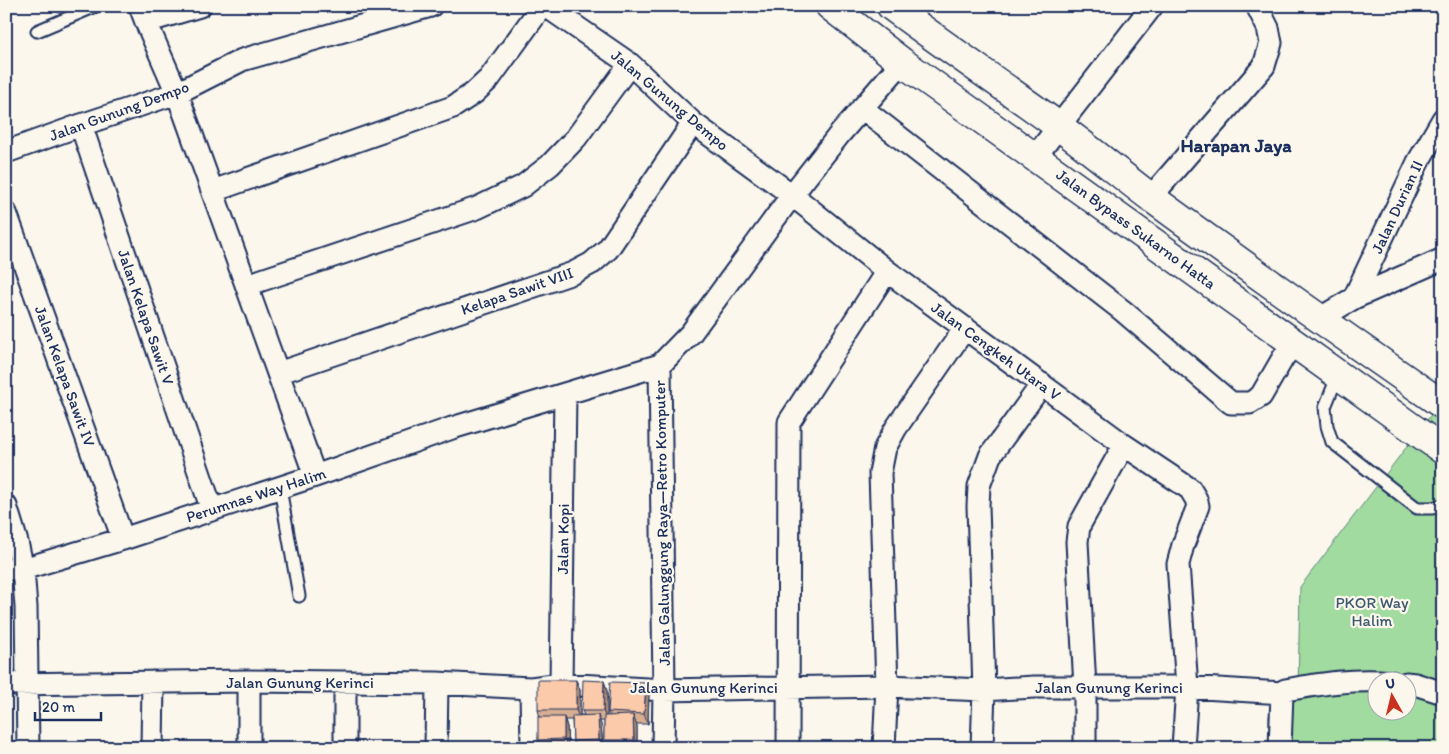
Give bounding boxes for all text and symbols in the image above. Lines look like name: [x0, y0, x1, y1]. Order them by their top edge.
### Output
street label: Jalan Gunung Dempo: [608, 45, 732, 155]
street label: Jalan Gunung Dempo: [47, 77, 191, 145]
district label: Harapan Jaya: [1180, 134, 1292, 157]
street label: Jalan Durian II: [1367, 157, 1427, 257]
street label: Jalan Bypass Sukarno Hatta: [1053, 165, 1219, 293]
street label: Jalan Kelapa Sawit V: [114, 247, 178, 388]
street label: Kelapa Sawit VIII: [458, 263, 576, 319]
street label: Jalan Cengkeh Utara V: [928, 298, 1065, 405]
street label: Jalan Kelapa Sawit IV: [31, 303, 99, 449]
street label: Jalan Galunggung Raya—Retro Komputer: [650, 379, 674, 666]
street label: Perumnas Way Halim: [184, 463, 329, 527]
street label: Jalan Kopi: [553, 503, 573, 575]
park label: PKOR Way Halim: [1335, 593, 1409, 630]
north arrow: [1366, 672, 1416, 722]
street label: Jalan Gunung Kerinci: [226, 673, 374, 692]
text: U: [1384, 675, 1396, 693]
street label: Jalan Gunung Kerinci: [630, 678, 778, 697]
street label: Jalan Gunung Kerinci: [1035, 678, 1183, 697]
scale bar: [35, 689, 101, 721]
text: 20 m: [42, 698, 76, 716]

